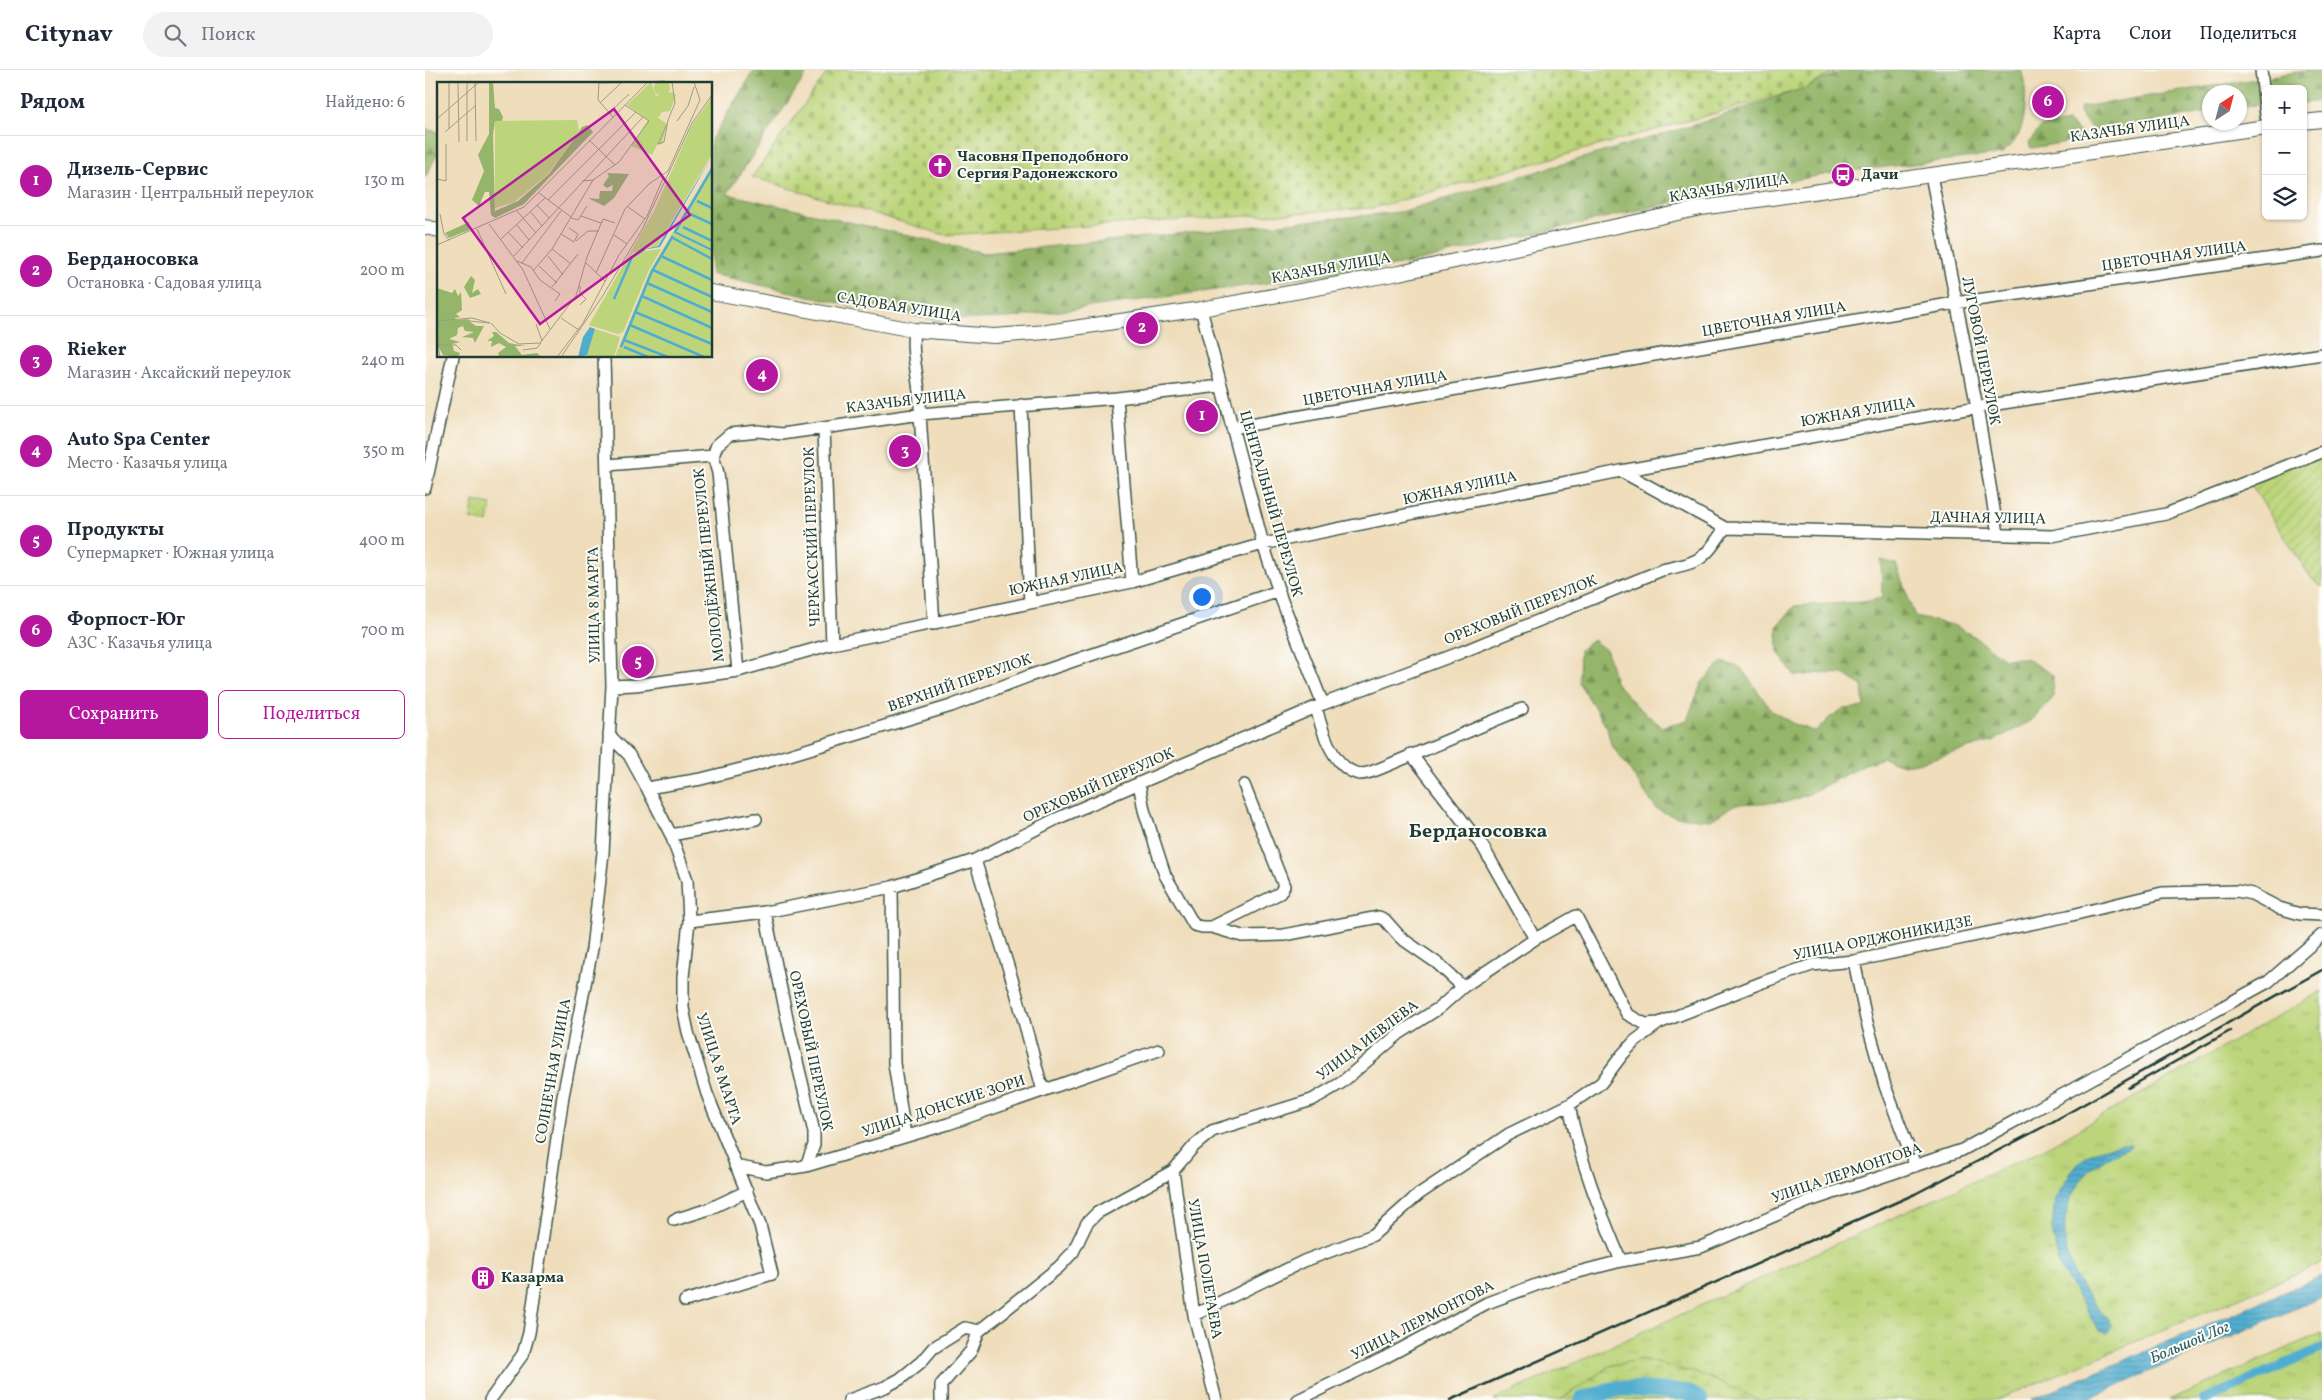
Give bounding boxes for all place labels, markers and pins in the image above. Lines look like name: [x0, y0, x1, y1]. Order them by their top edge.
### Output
pin: 6: [2032, 83, 2064, 121]
place label: Часовня Преподобного Сергия Радонежского: [957, 147, 1129, 185]
church icon: Часовня Преподобного Сергия Радонежского: [927, 153, 953, 179]
bus stop icon: Дачи: [1830, 162, 1856, 188]
place label: Дачи: [1861, 165, 1899, 186]
pin: 2: [1126, 309, 1158, 347]
pin: 4: [746, 356, 778, 394]
pin: 1: [1186, 397, 1218, 435]
pin: 3: [889, 432, 921, 470]
pin: 5: [622, 643, 654, 681]
building icon: Казарма: [470, 1265, 496, 1291]
place label: Казарма: [501, 1268, 564, 1289]

